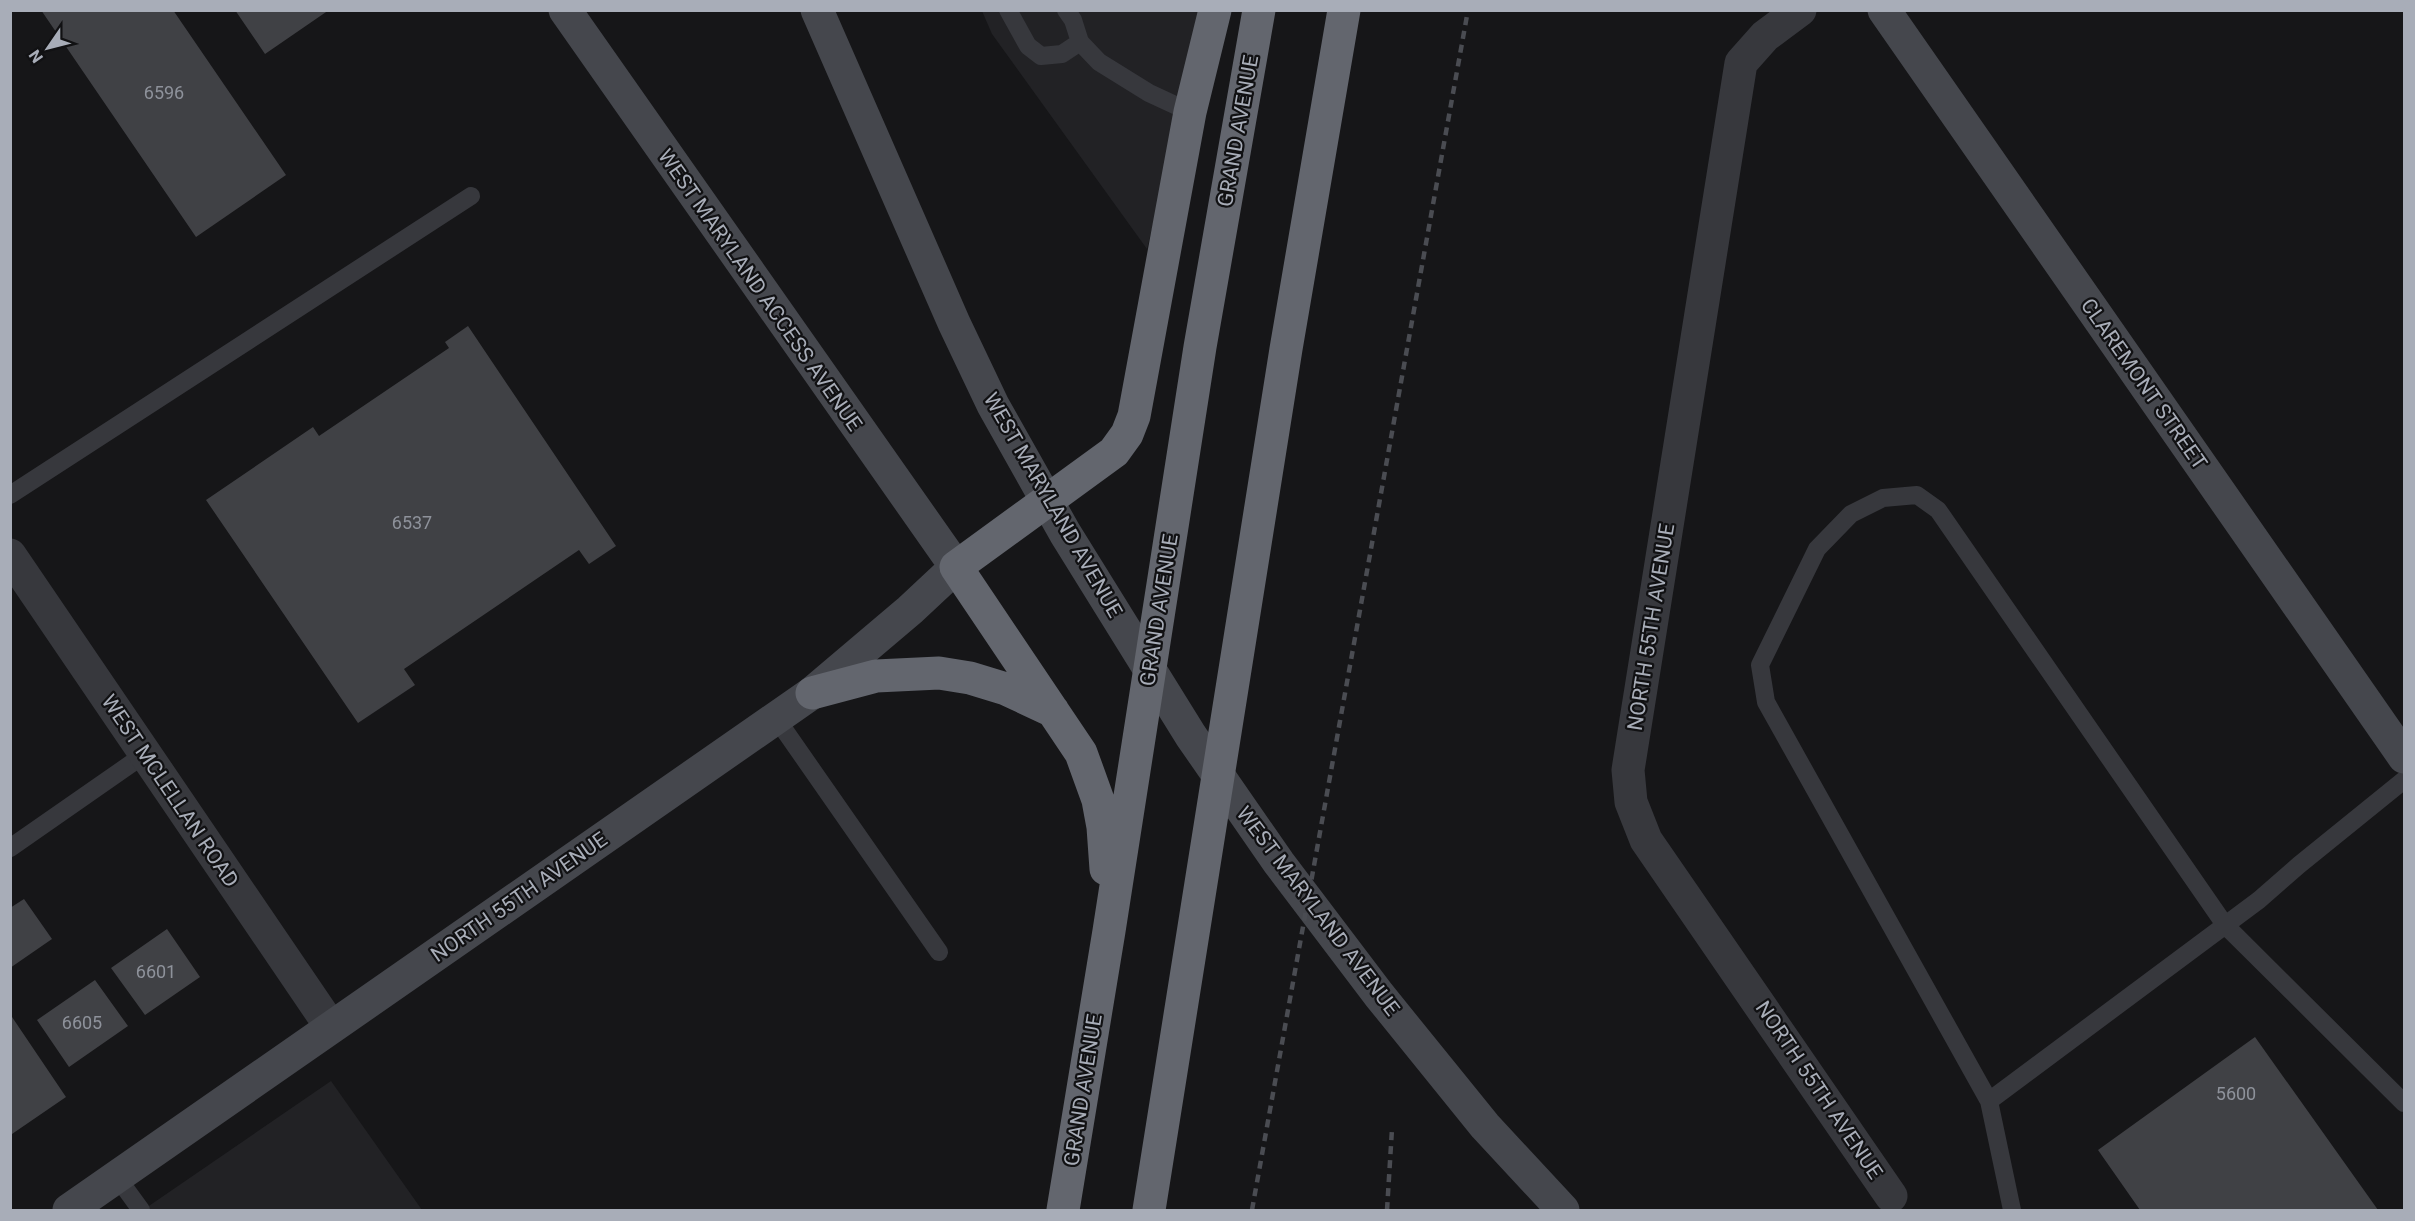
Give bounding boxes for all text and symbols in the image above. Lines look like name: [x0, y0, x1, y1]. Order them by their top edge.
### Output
north arrow: [18, 18, 78, 78]
text: N: [25, 46, 47, 66]
street label: GRAND AVENUE: [1213, 53, 1263, 209]
house number: 6596: [144, 82, 184, 103]
street label: WEST MARYLAND ACCESS AVENUE: [653, 144, 867, 436]
street label: CLAREMONT STREET: [2076, 294, 2212, 474]
street label: WEST MARYLAND AVENUE: [979, 388, 1127, 622]
house number: 6537: [392, 512, 432, 533]
street label: NORTH 55TH AVENUE: [1623, 522, 1679, 732]
street label: GRAND AVENUE: [1135, 532, 1183, 688]
street label: WEST MCLELLAN ROAD: [97, 690, 243, 892]
street label: WEST MARYLAND AVENUE: [1232, 802, 1404, 1020]
street label: NORTH 55TH AVENUE: [426, 827, 612, 967]
house number: 6601: [136, 961, 176, 982]
street label: NORTH 55TH AVENUE: [1751, 997, 1887, 1183]
house number: 6605: [62, 1012, 102, 1033]
street label: GRAND AVENUE: [1059, 1012, 1107, 1168]
house number: 5600: [2216, 1083, 2256, 1104]

